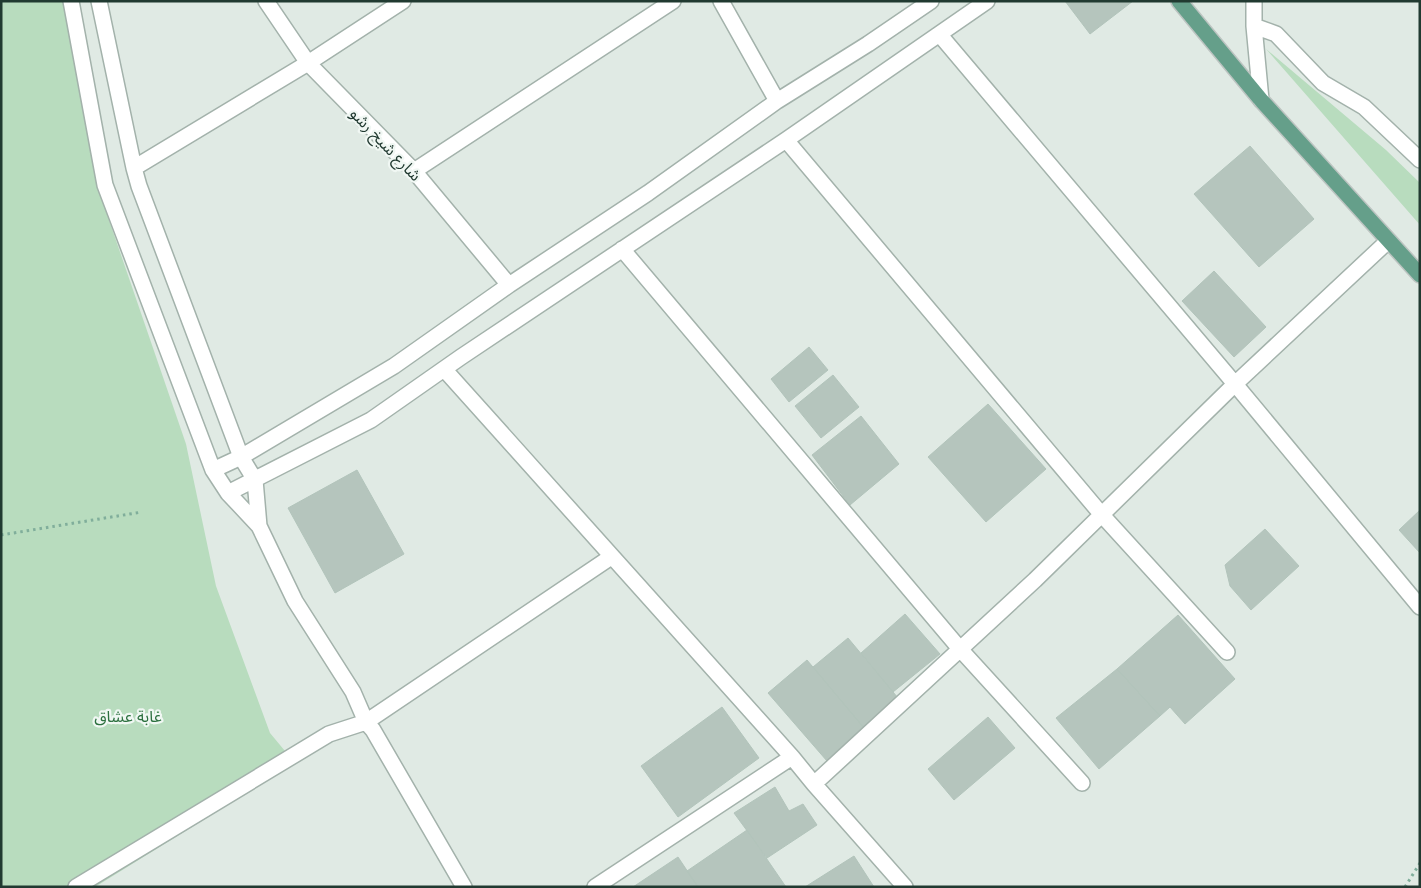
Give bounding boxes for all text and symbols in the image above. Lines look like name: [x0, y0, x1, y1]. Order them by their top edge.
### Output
street label: شارع شيخ رشو: [344, 103, 426, 187]
park label: غابة عشاق: [94, 706, 162, 726]

